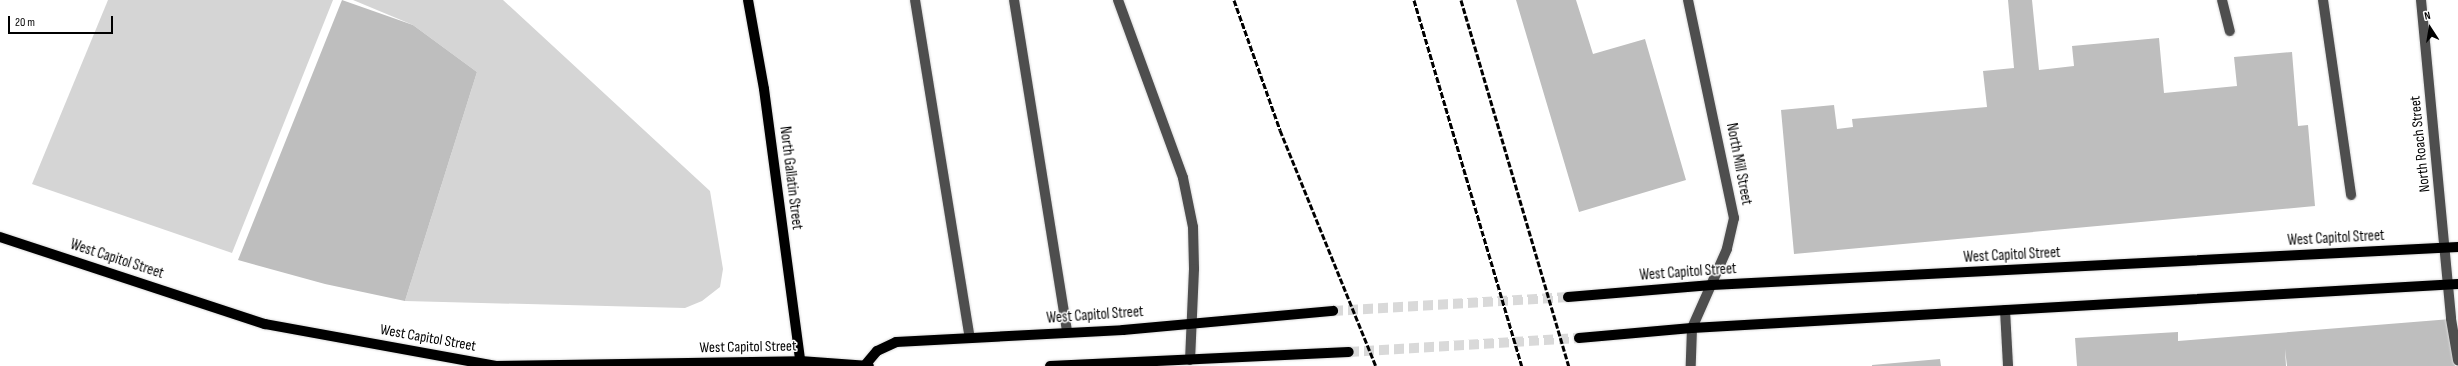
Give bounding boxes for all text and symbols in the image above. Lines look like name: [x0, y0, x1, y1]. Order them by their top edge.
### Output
scale bar: [10, 8, 115, 34]
north arrow: [2410, 8, 2450, 48]
text: N: [2423, 9, 2432, 23]
text: 20 m: [15, 15, 35, 30]
street label: North Roach Street: [2406, 95, 2434, 193]
street label: North Mill Street: [1722, 122, 1756, 206]
street label: North Gallatin Street: [776, 125, 806, 231]
street label: West Capitol Street: [2287, 226, 2385, 250]
street label: West Capitol Street: [68, 235, 166, 283]
street label: West Capitol Street: [1963, 243, 2061, 267]
street label: West Capitol Street: [1639, 260, 1737, 284]
street label: West Capitol Street: [1046, 303, 1144, 327]
street label: West Capitol Street: [379, 321, 477, 355]
street label: West Capitol Street: [699, 337, 797, 357]

